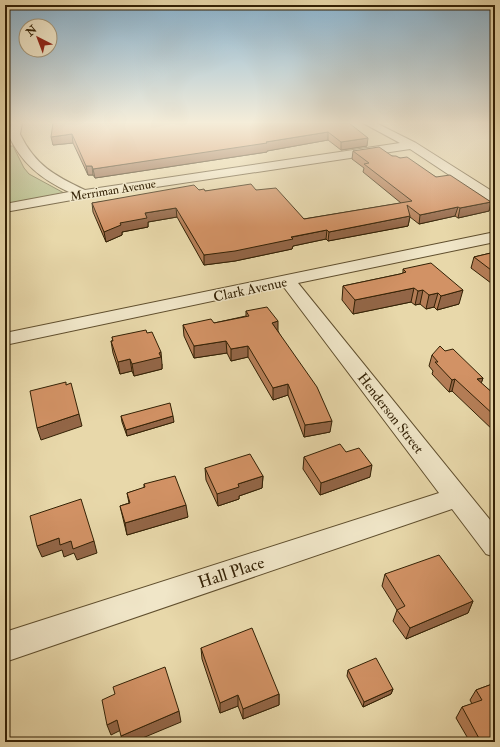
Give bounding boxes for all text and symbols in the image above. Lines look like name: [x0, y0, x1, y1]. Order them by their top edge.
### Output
north arrow: [18, 18, 58, 58]
text: N: [23, 22, 41, 40]
street label: Merriman Avenue: [69, 176, 157, 205]
street label: Clark Avenue: [212, 273, 289, 306]
street label: Henderson Street: [354, 370, 428, 457]
street label: Hall Place: [195, 552, 267, 593]

